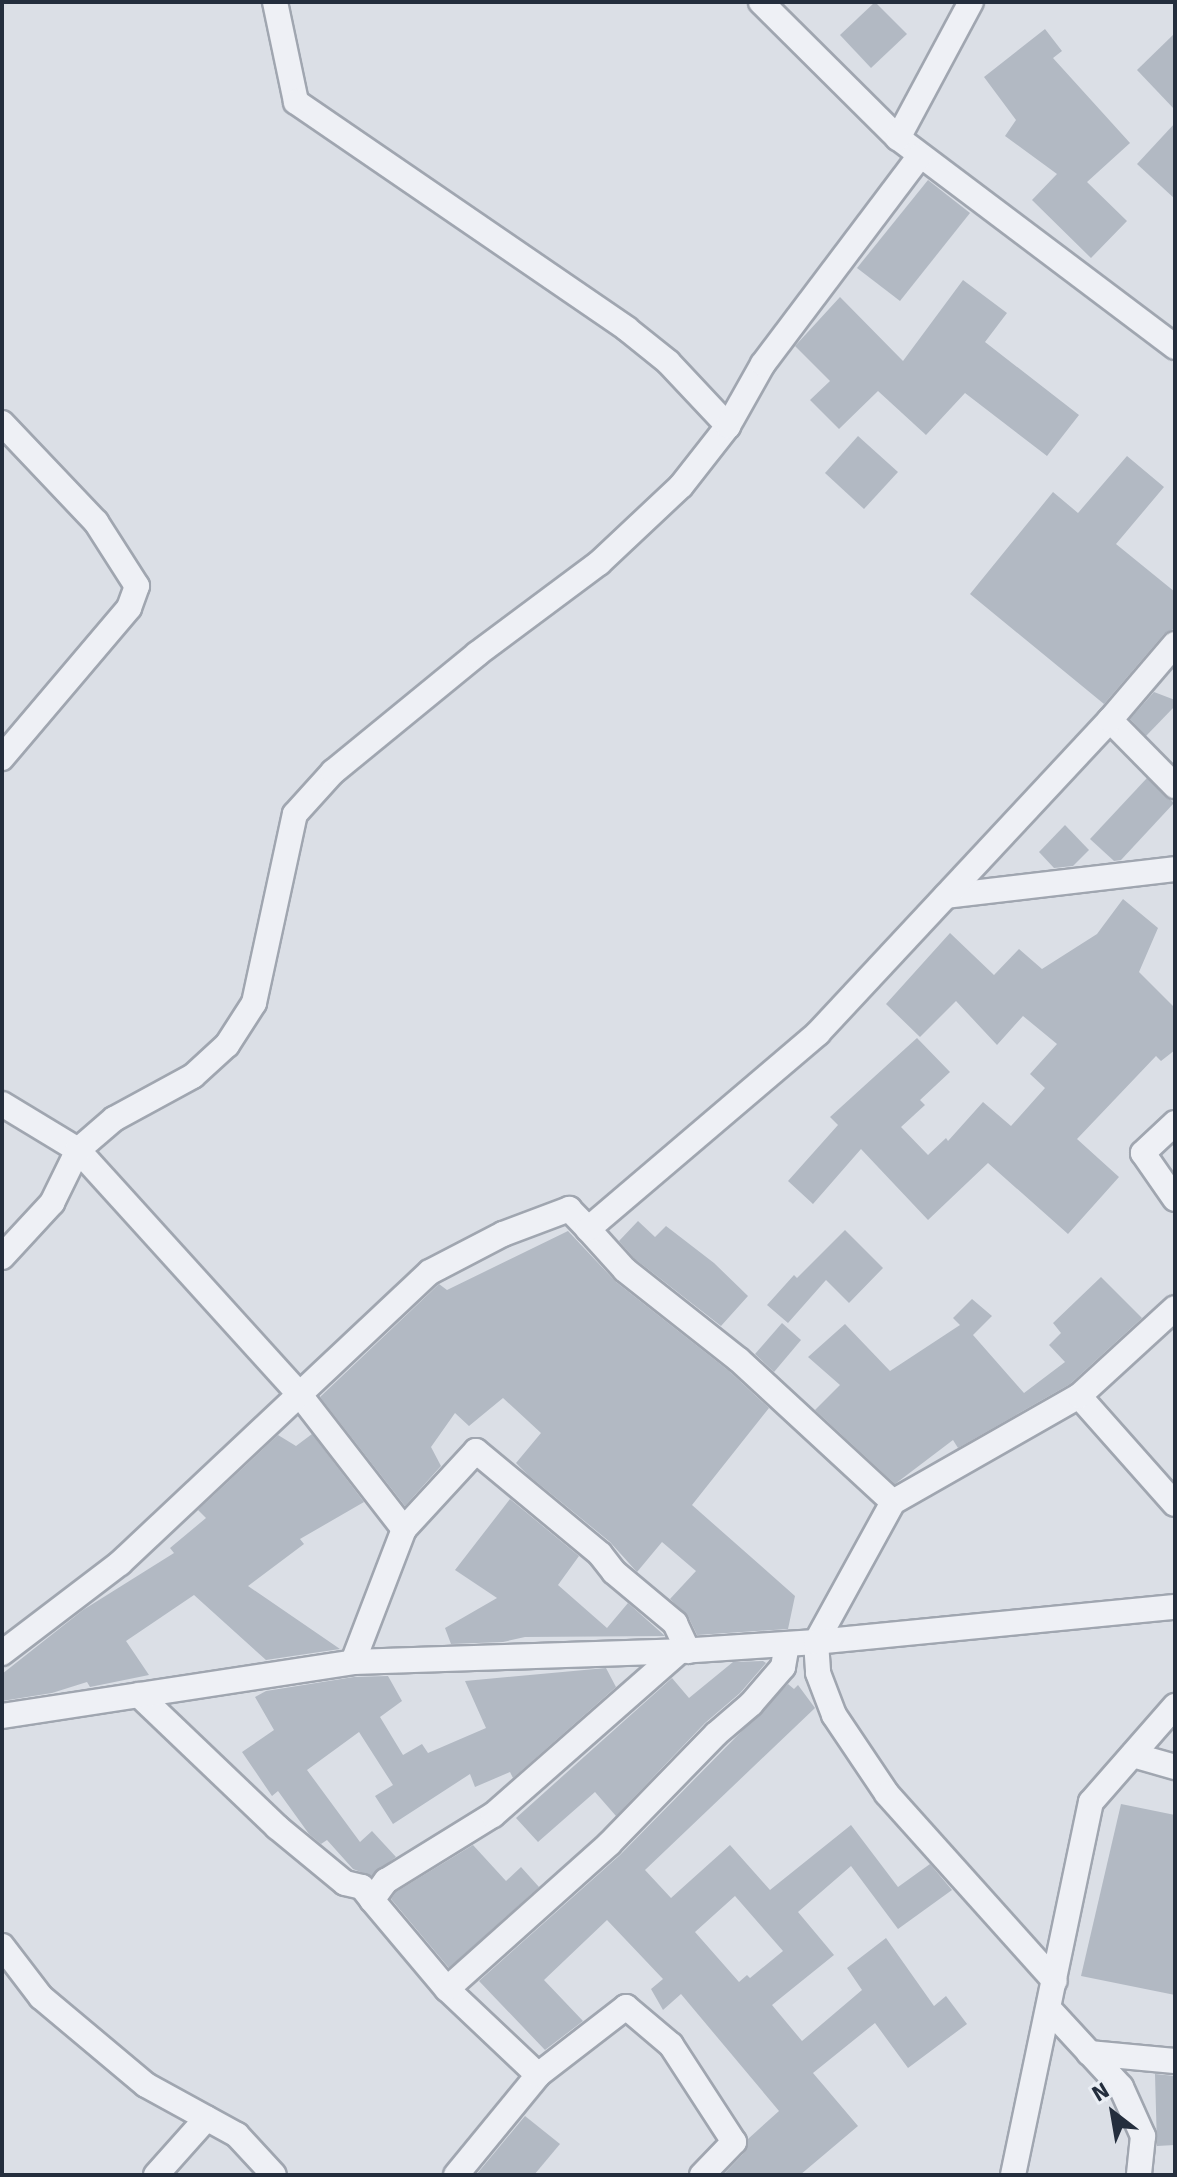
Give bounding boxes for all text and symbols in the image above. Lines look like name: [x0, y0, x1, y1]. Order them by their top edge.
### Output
north arrow: [1073, 2073, 1153, 2153]
text: N: [1087, 2076, 1114, 2108]

